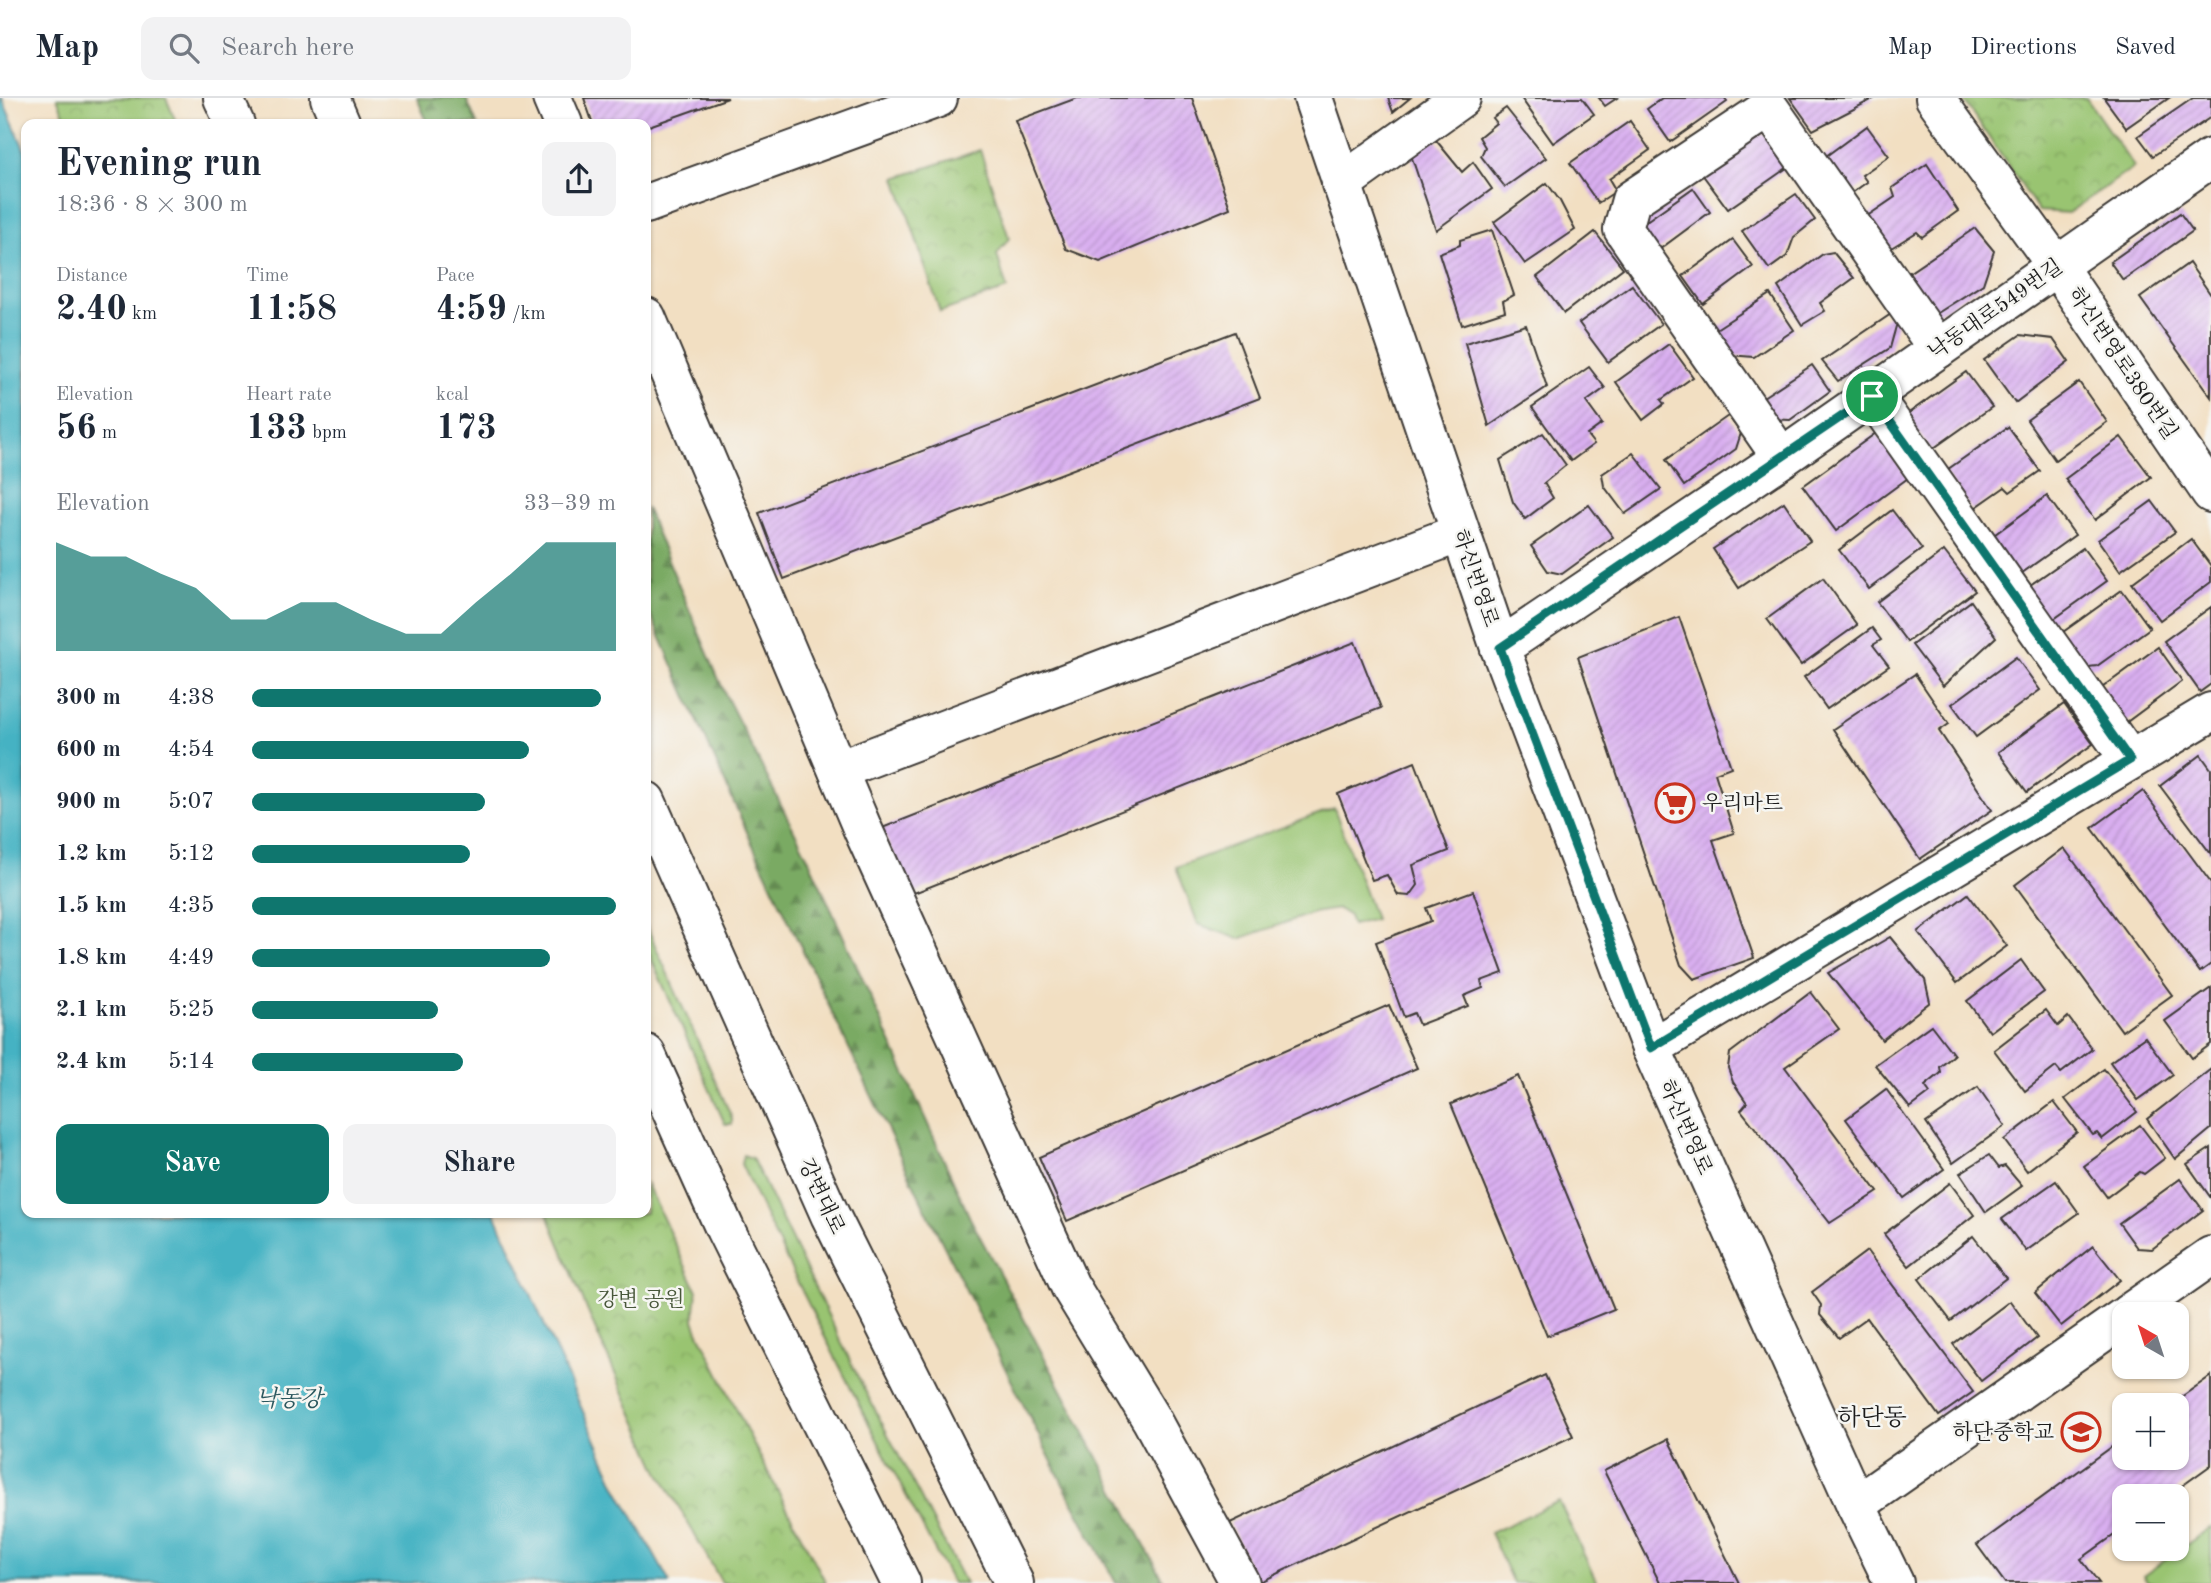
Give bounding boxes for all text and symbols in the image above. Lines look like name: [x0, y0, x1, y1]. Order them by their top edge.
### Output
search box: [141, 17, 631, 80]
icon: search: [165, 29, 203, 67]
text: Map: [35, 32, 99, 65]
text: Search here: [221, 35, 354, 61]
text: Map: [1888, 36, 1932, 60]
text: Directions: [1970, 36, 2077, 60]
text: Saved: [2115, 36, 2176, 60]
button: share: [542, 142, 616, 216]
text: Evening run: [56, 146, 262, 184]
text: 18:36 · 8 × 300 m: [56, 193, 248, 216]
street label: 낙동대로549번길: [1924, 255, 2067, 364]
text: Distance: [56, 267, 128, 286]
text: Time: [246, 267, 289, 286]
text: Pace: [436, 267, 475, 286]
street label: 하신번영로380번길: [2063, 283, 2182, 444]
text: 2.40: [56, 292, 127, 327]
text: 11:58: [246, 292, 337, 327]
text: 4:59: [436, 292, 507, 327]
text: km: [127, 305, 157, 324]
text: /km: [507, 305, 546, 324]
pin: [1842, 366, 1902, 426]
icon: arrive: [1853, 377, 1891, 415]
text: Elevation: [56, 386, 133, 405]
text: Heart rate: [246, 386, 331, 405]
text: kcal: [436, 386, 469, 405]
text: 56: [56, 411, 97, 446]
text: 133: [246, 411, 307, 446]
text: 173: [436, 411, 497, 446]
text: m: [97, 424, 117, 443]
text: bpm: [307, 424, 347, 443]
text: Elevation: [56, 492, 150, 515]
text: 33–39 m: [524, 492, 616, 515]
street label: 하신번영로: [1448, 526, 1503, 630]
text: 300 m: [56, 686, 121, 709]
text: 4:38: [168, 686, 214, 709]
text: 600 m: [56, 738, 121, 761]
text: 4:54: [168, 738, 214, 761]
supermarket icon: 우리마트: [1654, 782, 1696, 824]
text: 900 m: [56, 790, 121, 813]
text: 5:07: [168, 790, 214, 813]
place label: 우리마트: [1702, 792, 1783, 815]
text: 1.2 km: [56, 842, 127, 865]
text: 5:12: [168, 842, 214, 865]
text: 1.5 km: [56, 894, 127, 917]
text: 4:35: [168, 894, 214, 917]
text: 1.8 km: [56, 946, 127, 969]
text: 4:49: [168, 946, 214, 969]
text: 2.1 km: [56, 998, 127, 1021]
text: 5:25: [168, 998, 214, 1021]
text: 2.4 km: [56, 1050, 127, 1073]
text: 5:14: [168, 1050, 214, 1073]
street label: 하신번영로: [1654, 1076, 1717, 1178]
button: Save: [56, 1124, 329, 1204]
button: Share: [343, 1124, 616, 1204]
street label: 강변대로: [794, 1155, 849, 1238]
park label: 강변 공원: [597, 1288, 685, 1311]
north arrow: [2112, 1302, 2189, 1379]
map controls: [2112, 1302, 2189, 1561]
water label: 낙동강: [256, 1386, 326, 1411]
button: +: [2112, 1393, 2189, 1470]
district label: 하단동: [1837, 1405, 1907, 1431]
school or university icon: 하단중학교: [2060, 1411, 2102, 1453]
place label: 하단중학교: [1953, 1421, 2054, 1444]
button: −: [2112, 1484, 2189, 1561]

